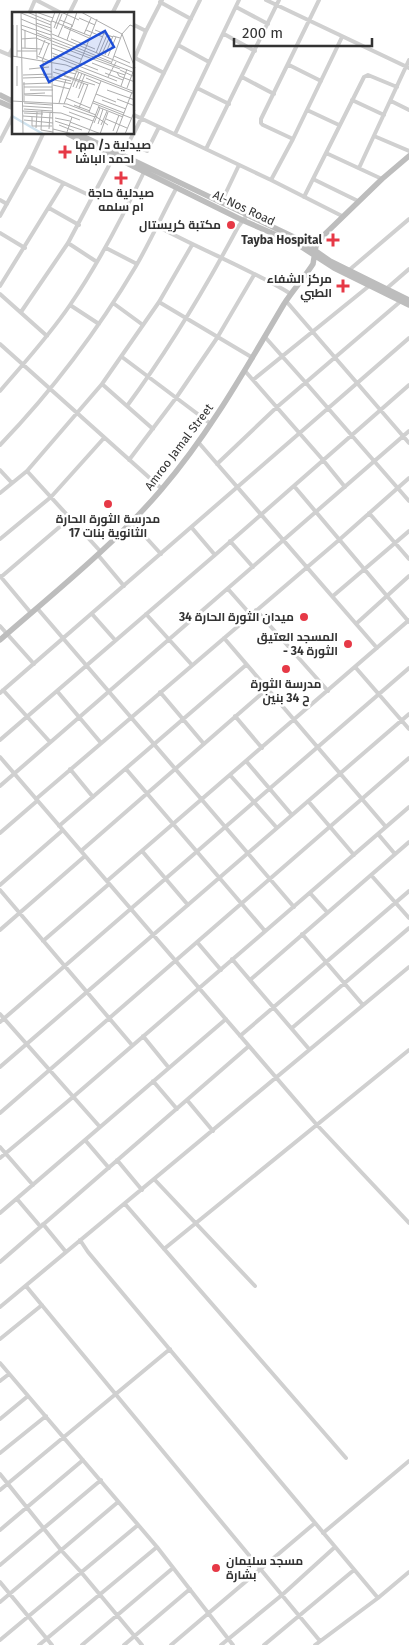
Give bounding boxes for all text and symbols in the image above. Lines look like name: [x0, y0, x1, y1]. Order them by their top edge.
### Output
inset map: [12, 12, 135, 135]
scale bar: [234, 15, 372, 47]
text: 200 m: [242, 24, 283, 42]
place label: صيدلية د/ مها احمد الباشا: [75, 138, 151, 166]
marker: صيدلية د/ مها احمد الباشا: [59, 146, 71, 158]
marker: صيدلية حاجة ام سلمه: [115, 172, 127, 184]
place label: صيدلية حاجة ام سلمه: [88, 186, 154, 215]
street label: Al-Nos Road: [211, 188, 277, 228]
place label: مكتبة كريستال: [139, 218, 221, 233]
marker: مكتبة كريستال: [225, 219, 237, 231]
place label: Tayba Hospital: [241, 233, 322, 247]
marker: Tayba Hospital: [326, 233, 340, 247]
place label: مركز الشفاء الطبي: [267, 272, 332, 303]
marker: مركز الشفاء الطبي: [336, 279, 350, 293]
street label: Amroo Jamal Street: [142, 400, 217, 493]
marker: مدرسة الثورة الحارة 17 الثانوية بنات: [102, 498, 114, 510]
place label: مدرسة الثورة الحارة 17 الثانوية بنات: [56, 512, 160, 541]
place label: ميدان الثورة الحارة 34: [178, 610, 294, 625]
marker: ميدان الثورة الحارة 34: [298, 611, 310, 623]
place label: المسجد العتيق - الثورة 34: [257, 630, 338, 659]
marker: المسجد العتيق - الثورة 34: [342, 638, 354, 650]
marker: مدرسة الثورة ح 34 بنين: [280, 663, 292, 675]
place label: مدرسة الثورة ح 34 بنين: [251, 677, 322, 707]
place label: مسجد سليمان بشارة: [226, 1554, 303, 1583]
marker: مسجد سليمان بشارة: [210, 1562, 222, 1574]

